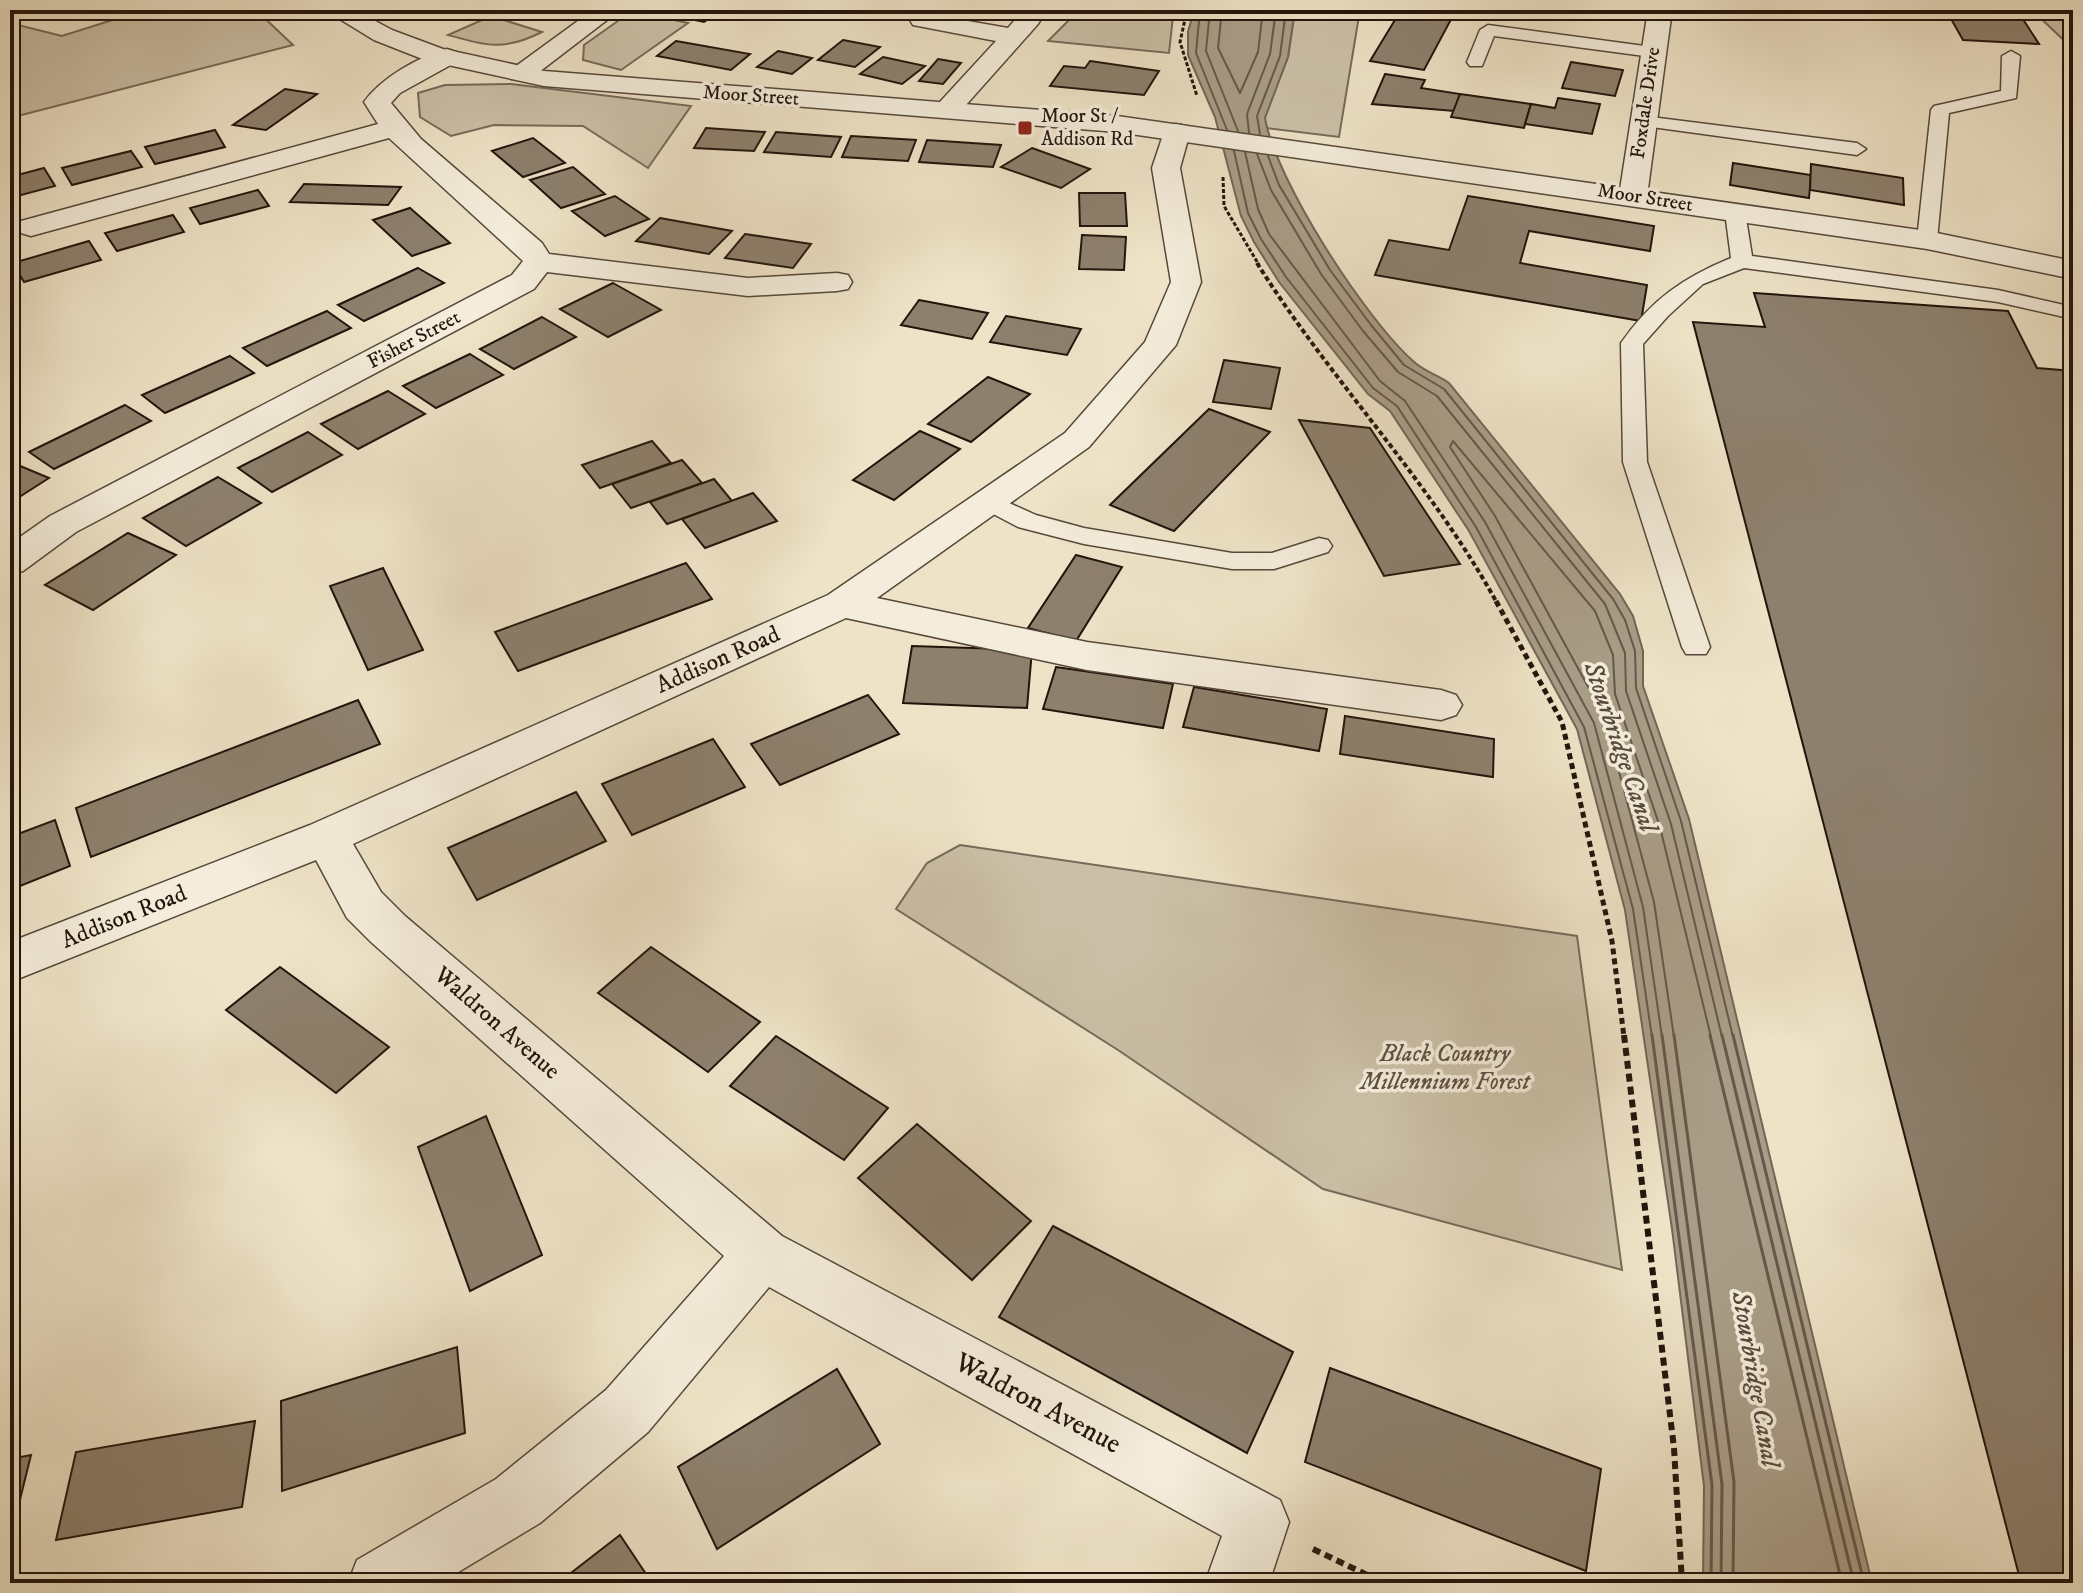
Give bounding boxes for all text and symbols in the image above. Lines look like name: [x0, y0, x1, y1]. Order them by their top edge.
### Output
street label: Foxdale Drive: [1626, 46, 1666, 160]
street label: Moor Street: [702, 80, 800, 112]
place label: Moor St / Addison Rd: [1041, 104, 1133, 152]
marker: Moor St / Addison Rd: [1016, 119, 1034, 137]
street label: Moor Street: [1595, 178, 1695, 218]
street label: Fisher Street: [363, 305, 465, 375]
street label: Addison Road: [651, 619, 785, 701]
water label: Stourbridge Canal: [1575, 657, 1666, 839]
street label: Addison Road: [57, 878, 191, 956]
street label: Waldron Avenue: [427, 959, 566, 1086]
park label: Black Country Millennium Forest: [1358, 1039, 1532, 1097]
water label: Stourbridge Canal: [1723, 1288, 1787, 1473]
street label: Waldron Avenue: [948, 1344, 1127, 1462]

